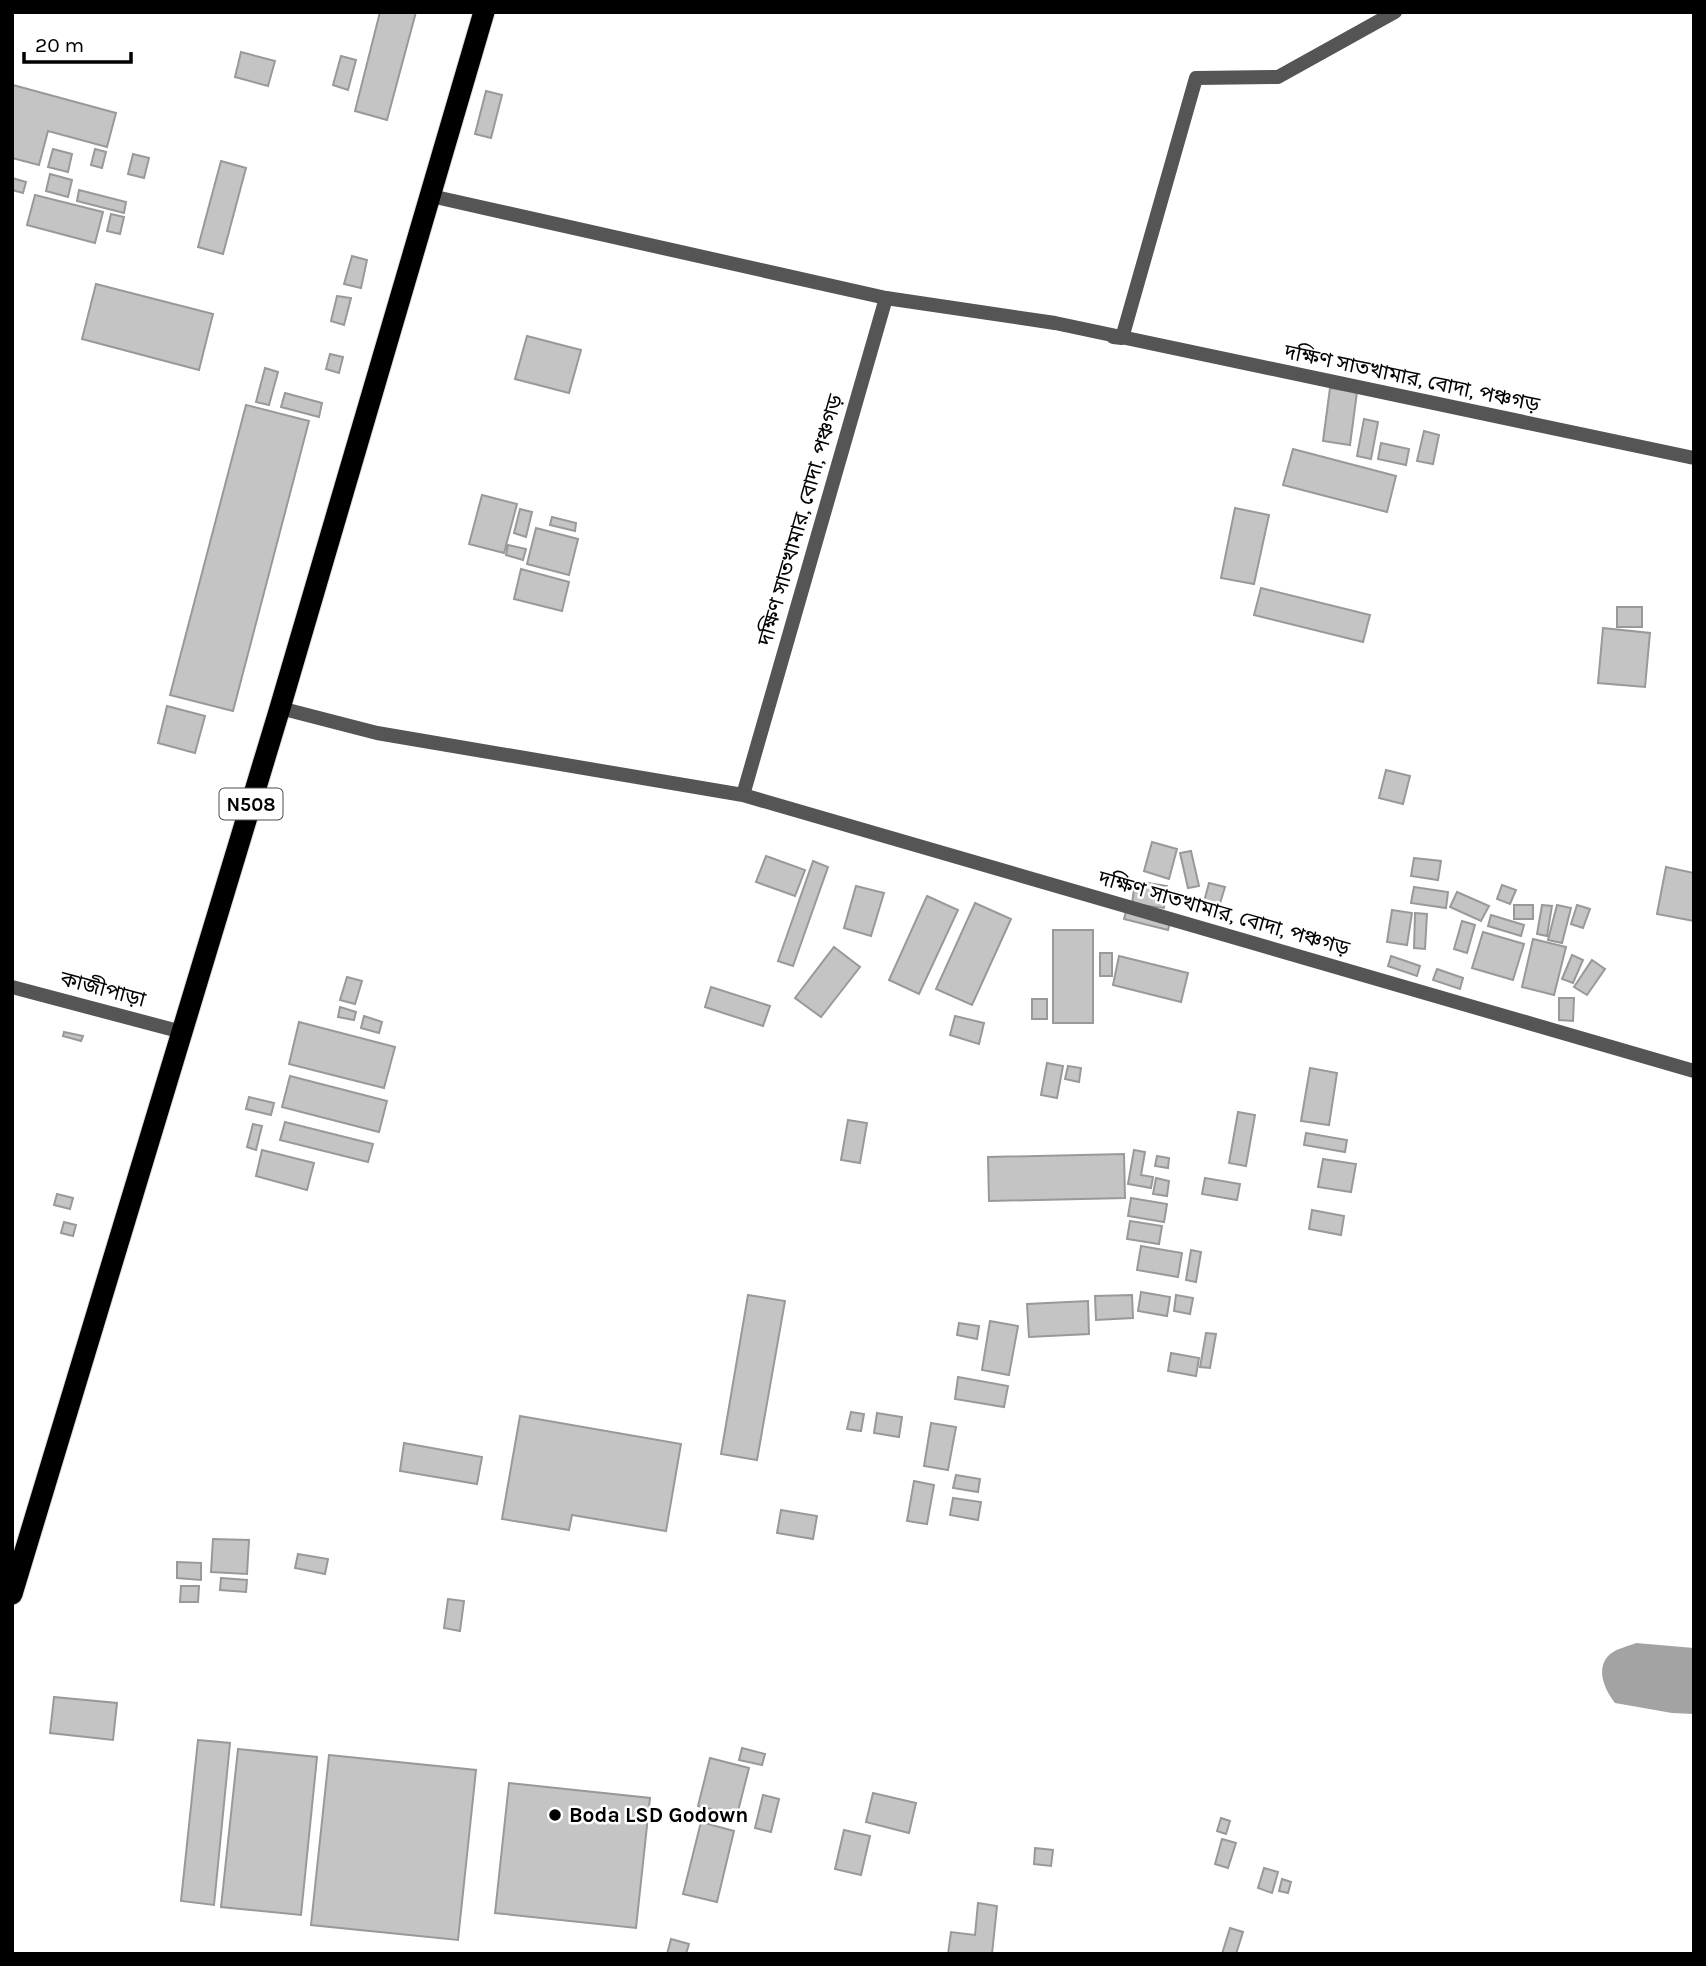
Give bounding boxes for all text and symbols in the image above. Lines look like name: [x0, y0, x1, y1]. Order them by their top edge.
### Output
scale bar: [24, 21, 131, 65]
text: 20 m: [35, 33, 84, 57]
street label: দক্ষিণ সাতখামার, বোদা, পঞ্চগড়: [1281, 339, 1543, 417]
street label: দক্ষিণ সাতখামার, বোদা, পঞ্চগড়: [752, 391, 848, 649]
road number: N508: [219, 789, 282, 820]
street label: দক্ষিণ সাতখামার, বোদা, পঞ্চগড়: [1095, 865, 1353, 961]
street label: কাজীপাড়া: [57, 966, 149, 1012]
place label: Boda LSD Godown: [569, 1803, 748, 1827]
marker: Boda LSD Godown: [547, 1807, 563, 1823]

